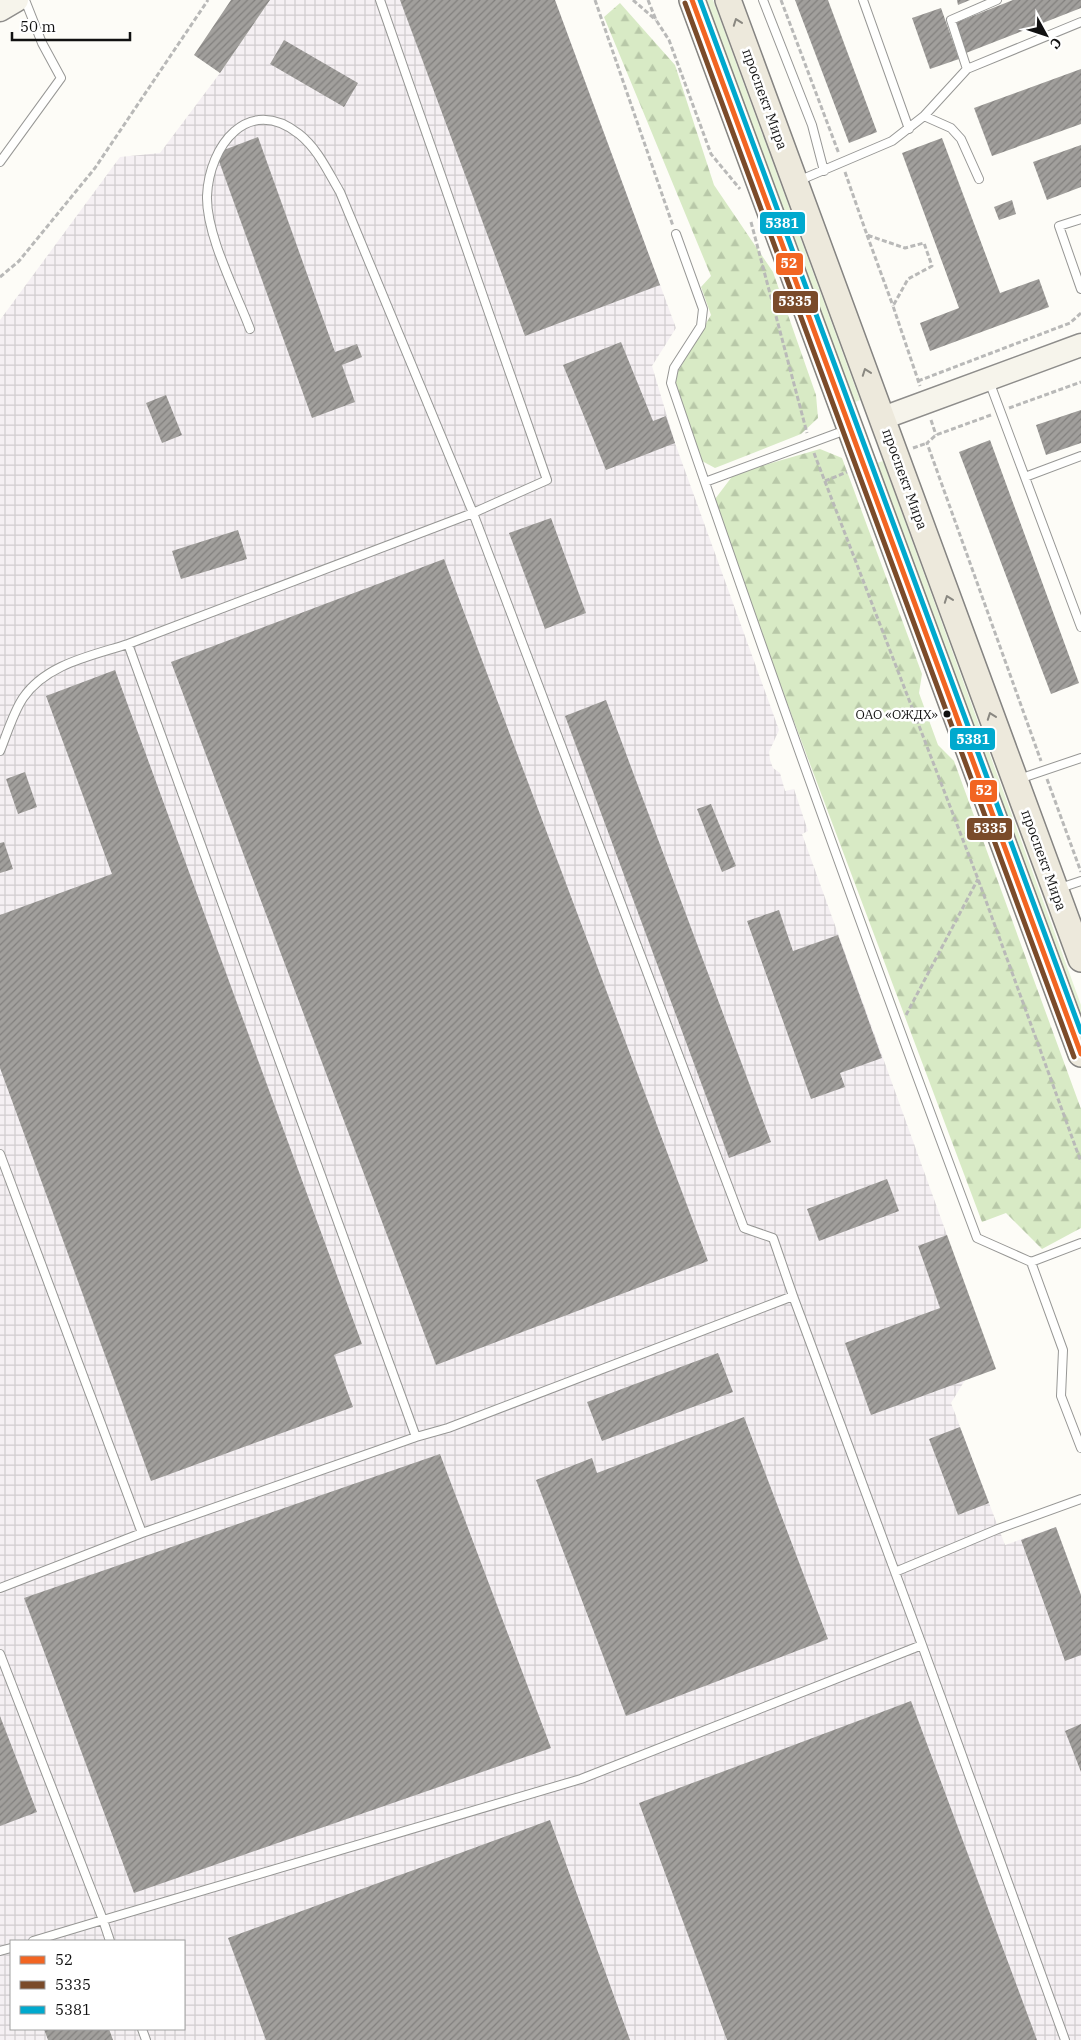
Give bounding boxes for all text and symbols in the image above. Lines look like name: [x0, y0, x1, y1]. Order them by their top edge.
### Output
scale bar: [12, 10, 130, 42]
north arrow: [1021, 10, 1071, 60]
text: 50 m: [20, 17, 56, 36]
one-way arrow: [733, 19, 743, 27]
text: С: [1046, 34, 1066, 53]
street label: проспект Мира: [738, 46, 792, 152]
line badge: 5381: [759, 211, 806, 235]
text: 5381: [765, 214, 799, 232]
line badge: 52: [775, 252, 804, 276]
text: 52: [781, 254, 797, 272]
line badge: 5335: [772, 290, 819, 314]
text: 5335: [778, 292, 812, 310]
one-way arrow: [862, 368, 872, 377]
street label: проспект Мира: [878, 426, 932, 532]
one-way arrow: [944, 595, 954, 603]
place label: ОАО «ОЖДХ»: [855, 706, 938, 723]
marker: ОАО «ОЖДХ»: [942, 709, 952, 719]
one-way arrow: [987, 712, 997, 721]
line badge: 5381: [949, 727, 996, 751]
text: 5381: [956, 730, 990, 748]
line badge: 52: [969, 779, 998, 803]
text: 52: [976, 781, 992, 799]
street label: проспект Мира: [1017, 807, 1071, 913]
line badge: 5335: [966, 817, 1013, 841]
text: 5335: [973, 819, 1007, 837]
legend: [10, 1940, 185, 2030]
text: 52: [55, 1950, 73, 1969]
text: 5335: [55, 1975, 91, 1994]
text: 5381: [55, 2000, 91, 2019]

